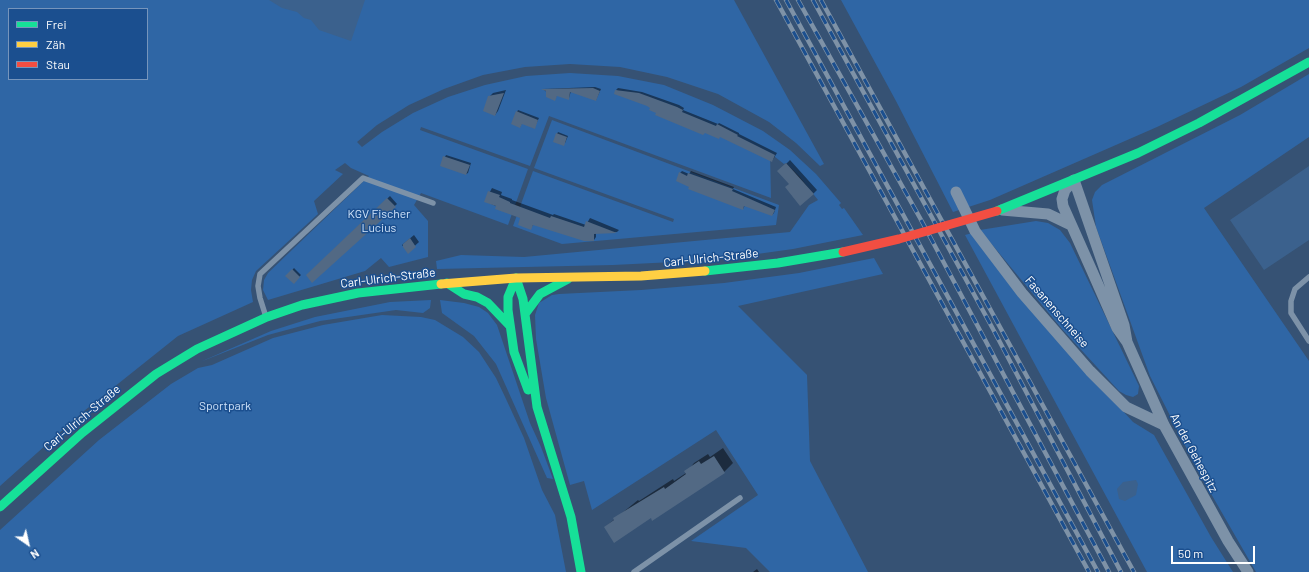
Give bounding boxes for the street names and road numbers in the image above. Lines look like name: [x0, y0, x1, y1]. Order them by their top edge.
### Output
street label: Carl-Ulrich-Straße: [663, 246, 759, 270]
street label: Carl-Ulrich-Straße: [340, 265, 436, 291]
street label: Fasanenschneise: [1022, 273, 1092, 351]
street label: Carl-Ulrich-Straße: [41, 382, 123, 454]
street label: An der Gehespitz: [1167, 411, 1221, 495]

